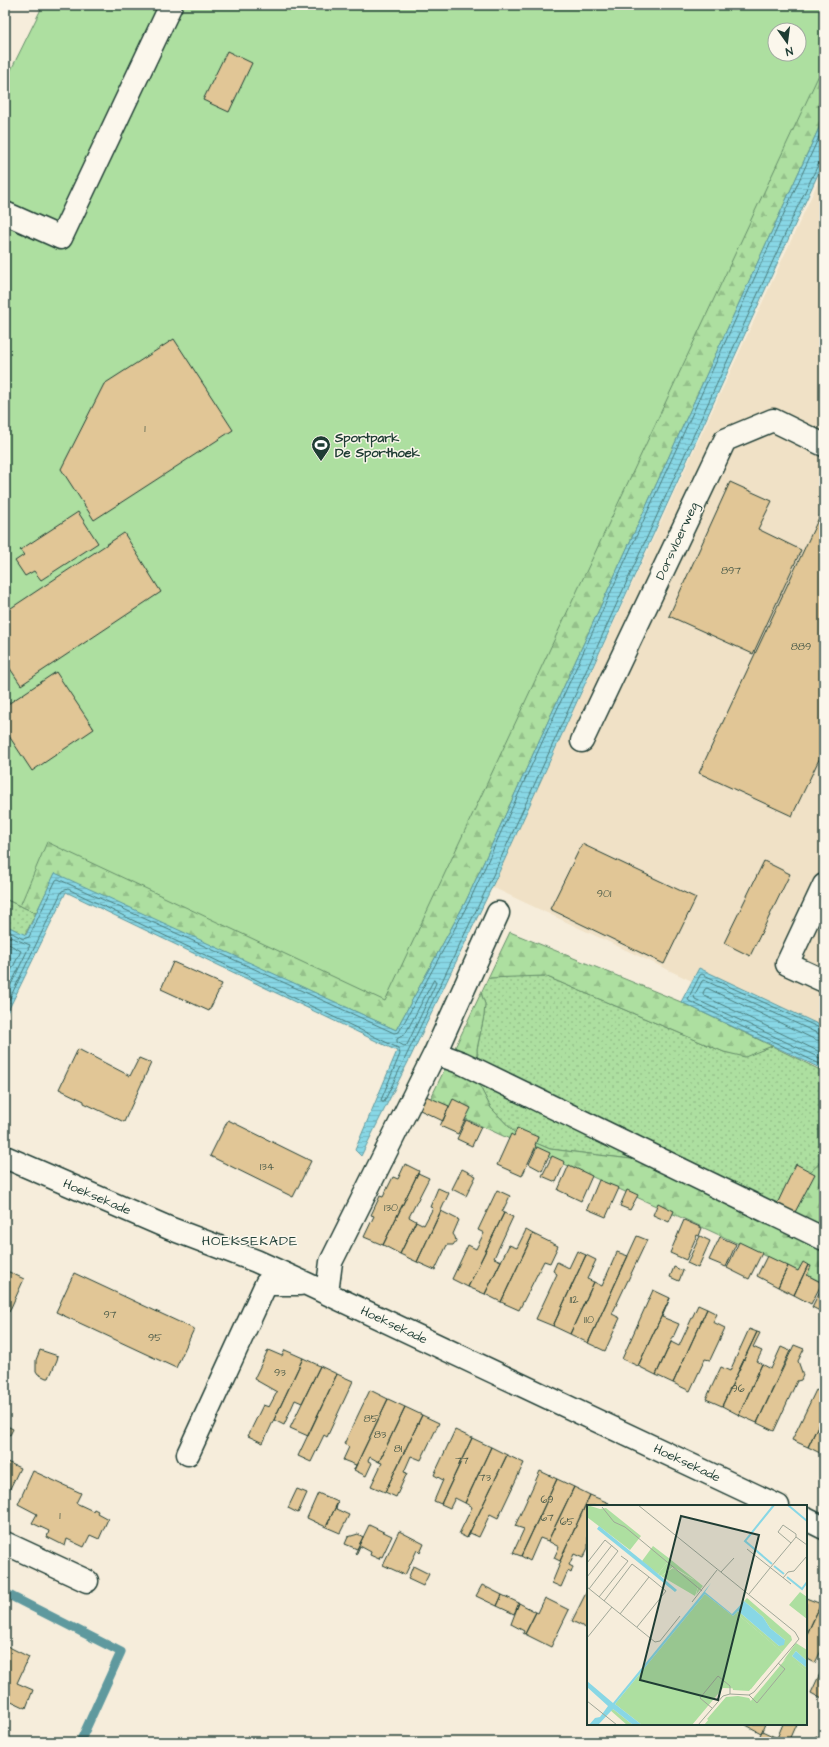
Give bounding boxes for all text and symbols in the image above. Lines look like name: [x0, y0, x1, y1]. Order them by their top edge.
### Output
north arrow: [767, 22, 807, 62]
text: N: [784, 43, 794, 59]
house number: 1: [144, 421, 146, 436]
place label: Sportpark De Sporthoek: [334, 429, 421, 463]
sports icon: Sportpark De Sporthoek: [310, 434, 332, 462]
street label: Dorsvloerweg: [651, 499, 704, 583]
house number: 897: [721, 563, 741, 578]
house number: 889: [791, 639, 811, 654]
house number: 901: [597, 886, 612, 901]
house number: 134: [260, 1159, 275, 1174]
street label: Hoeksekade: [60, 1175, 134, 1219]
house number: 130: [384, 1200, 398, 1215]
district label: HOEKSEKADE: [202, 1231, 298, 1251]
house number: 112: [569, 1292, 579, 1307]
street label: Hoeksekade: [358, 1302, 430, 1348]
house number: 97: [103, 1307, 117, 1322]
house number: 110: [584, 1312, 594, 1327]
house number: 95: [148, 1330, 162, 1345]
house number: 93: [274, 1365, 286, 1380]
house number: 96: [731, 1381, 745, 1396]
house number: 85: [364, 1411, 379, 1426]
house number: 83: [374, 1427, 387, 1442]
street label: Hoeksekade: [651, 1440, 723, 1486]
house number: 81: [394, 1441, 403, 1456]
house number: 77: [455, 1453, 469, 1468]
house number: 73: [479, 1470, 492, 1485]
house number: 69: [540, 1492, 554, 1507]
inset map: [587, 1505, 807, 1725]
house number: 1: [59, 1508, 61, 1523]
house number: 67: [540, 1510, 554, 1525]
house number: 65: [560, 1514, 575, 1529]

